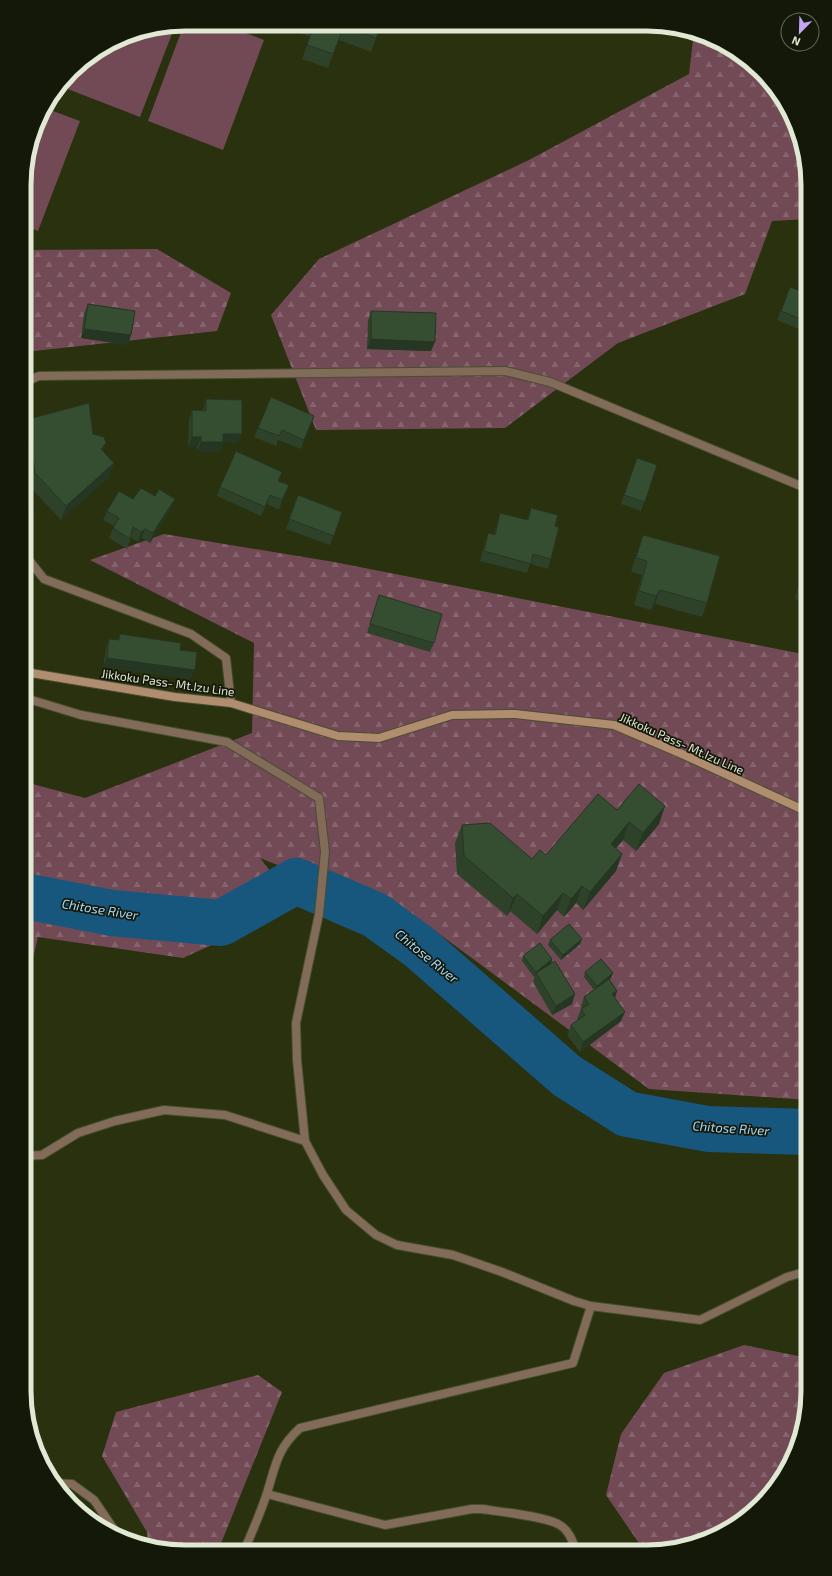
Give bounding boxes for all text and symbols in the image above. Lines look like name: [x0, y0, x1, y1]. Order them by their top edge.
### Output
north arrow: [780, 12, 820, 52]
text: N: [790, 34, 802, 49]
street label: Jikkoku Pass- Mt.Izu Line: [100, 666, 236, 698]
street label: Jikkoku Pass- Mt.Izu Line: [618, 709, 746, 777]
water label: Chitose River: [61, 895, 140, 923]
water label: Chitose River: [392, 926, 463, 987]
water label: Chitose River: [692, 1117, 771, 1139]

